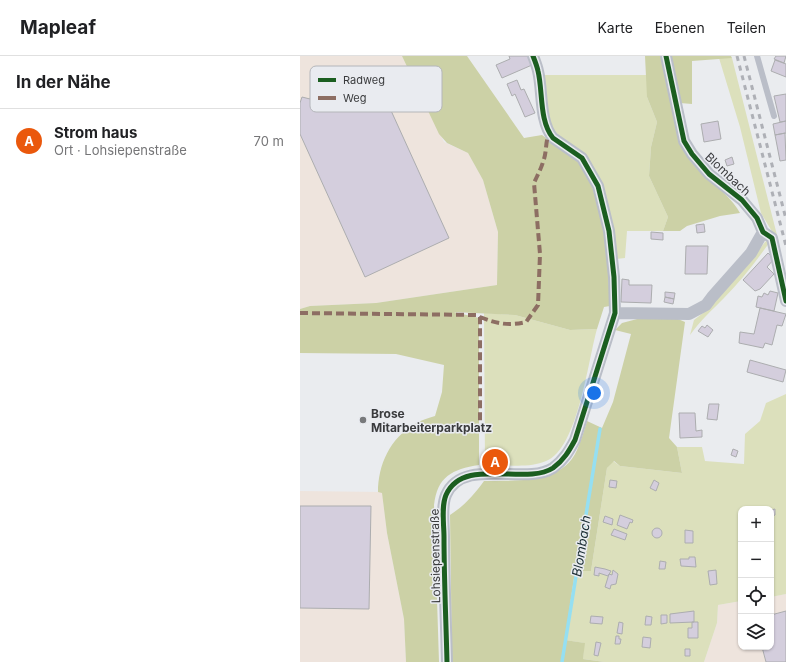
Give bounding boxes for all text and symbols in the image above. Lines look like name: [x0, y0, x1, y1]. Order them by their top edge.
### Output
text: Mapleaf: [20, 16, 96, 39]
text: Karte: [597, 19, 633, 36]
text: Ebenen: [655, 19, 705, 36]
text: Teilen: [727, 19, 766, 36]
legend: [310, 66, 442, 112]
text: In der Nähe: [16, 72, 111, 92]
text: Radweg: [343, 73, 385, 87]
text: Weg: [343, 91, 366, 105]
text: Strom haus: [54, 123, 137, 142]
text: A: [24, 133, 34, 149]
text: 70 m: [254, 133, 284, 149]
text: Ort · Lohsiepenstraße: [54, 142, 187, 158]
street label: Blombach: [702, 149, 754, 199]
your location: [584, 383, 604, 403]
place label: Brose Mitarbeiterparkplatz: [371, 406, 492, 435]
marker: Brose Mitarbeiterparkplatz: [358, 415, 368, 425]
pin: A: [482, 447, 508, 477]
map controls: [738, 506, 774, 650]
button: +: [738, 506, 774, 542]
street label: Lohsiepenstraße: [427, 509, 443, 603]
water label: Blombach: [568, 514, 594, 578]
button: −: [738, 542, 774, 578]
button: locate: [738, 578, 774, 614]
button: layers: [738, 614, 774, 650]

